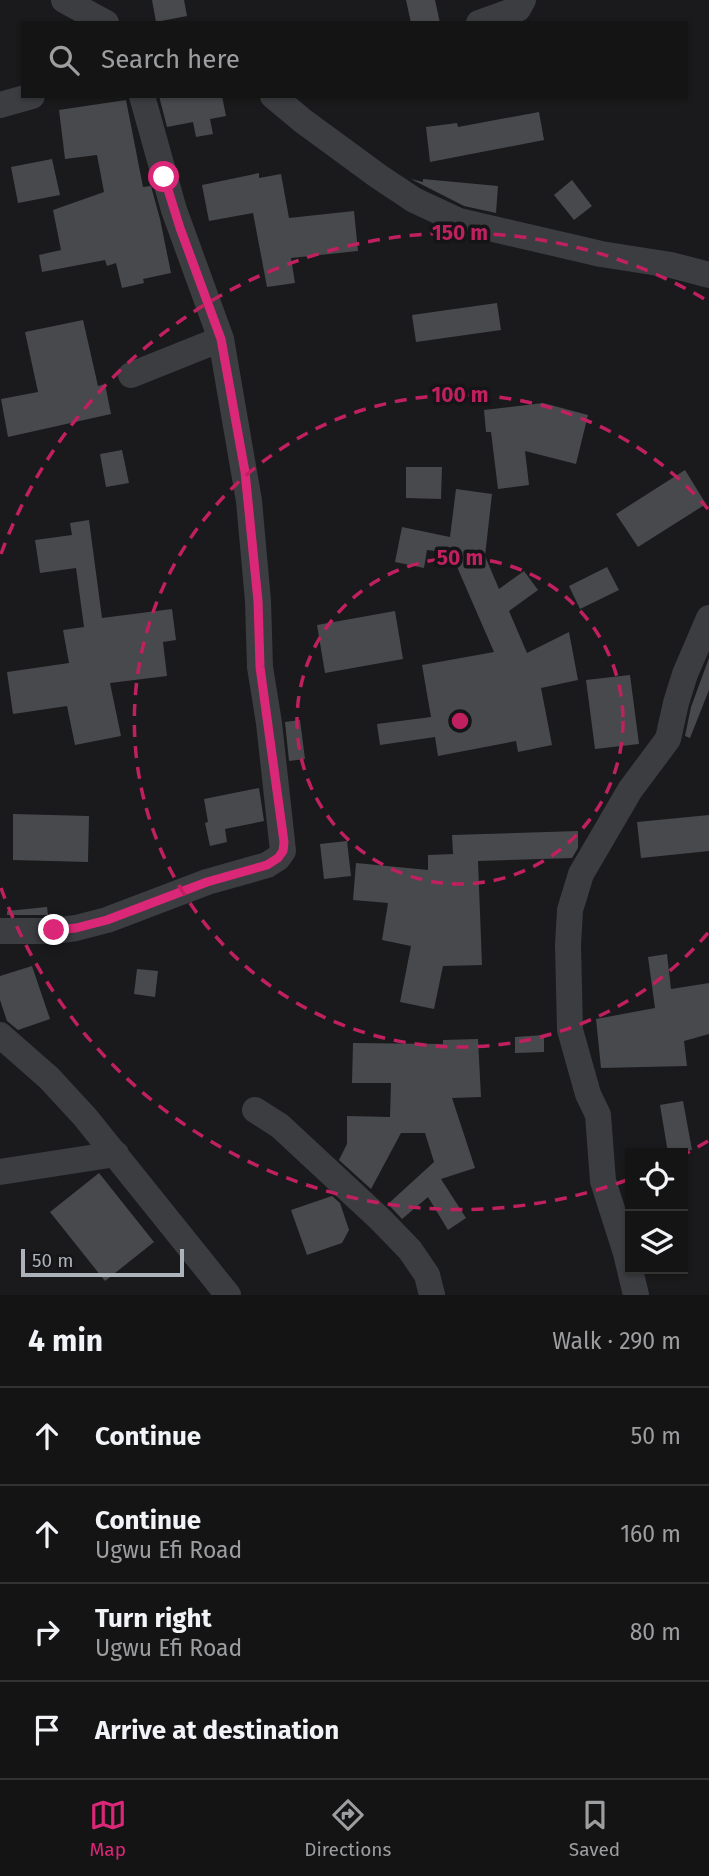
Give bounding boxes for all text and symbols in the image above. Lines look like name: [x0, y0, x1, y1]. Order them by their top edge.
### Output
search box: [21, 21, 688, 98]
icon: search: [45, 41, 83, 79]
text: Search here: [101, 44, 240, 75]
route start: [148, 161, 179, 192]
text: 150 m: [432, 220, 488, 246]
text: 100 m: [431, 382, 489, 408]
text: 50 m: [437, 545, 483, 571]
centre of rings: [448, 709, 472, 733]
route end: [38, 914, 69, 945]
map controls: [625, 1148, 688, 1274]
button: locate: [625, 1148, 688, 1211]
button: layers: [625, 1211, 688, 1274]
scale bar: [21, 1246, 184, 1278]
text: 50 m: [32, 1249, 73, 1272]
text: 4 min: [28, 1323, 103, 1359]
text: Walk · 290 m: [552, 1327, 681, 1355]
icon: ahead: [28, 1417, 66, 1455]
text: Continue: [95, 1421, 201, 1452]
text: 50 m: [631, 1422, 681, 1450]
text: Continue: [95, 1505, 201, 1536]
icon: ahead: [28, 1515, 66, 1553]
text: 160 m: [620, 1520, 681, 1548]
text: Ugwu Efi Road: [95, 1536, 242, 1564]
text: Turn right: [95, 1603, 212, 1634]
icon: right: [28, 1613, 66, 1651]
text: 80 m: [630, 1618, 681, 1646]
text: Ugwu Efi Road: [95, 1634, 242, 1662]
icon: arrive: [28, 1711, 66, 1749]
text: Arrive at destination: [95, 1715, 339, 1746]
tab: Map: [89, 1796, 127, 1861]
tab: Directions: [304, 1796, 391, 1861]
tab: Saved: [569, 1796, 620, 1861]

